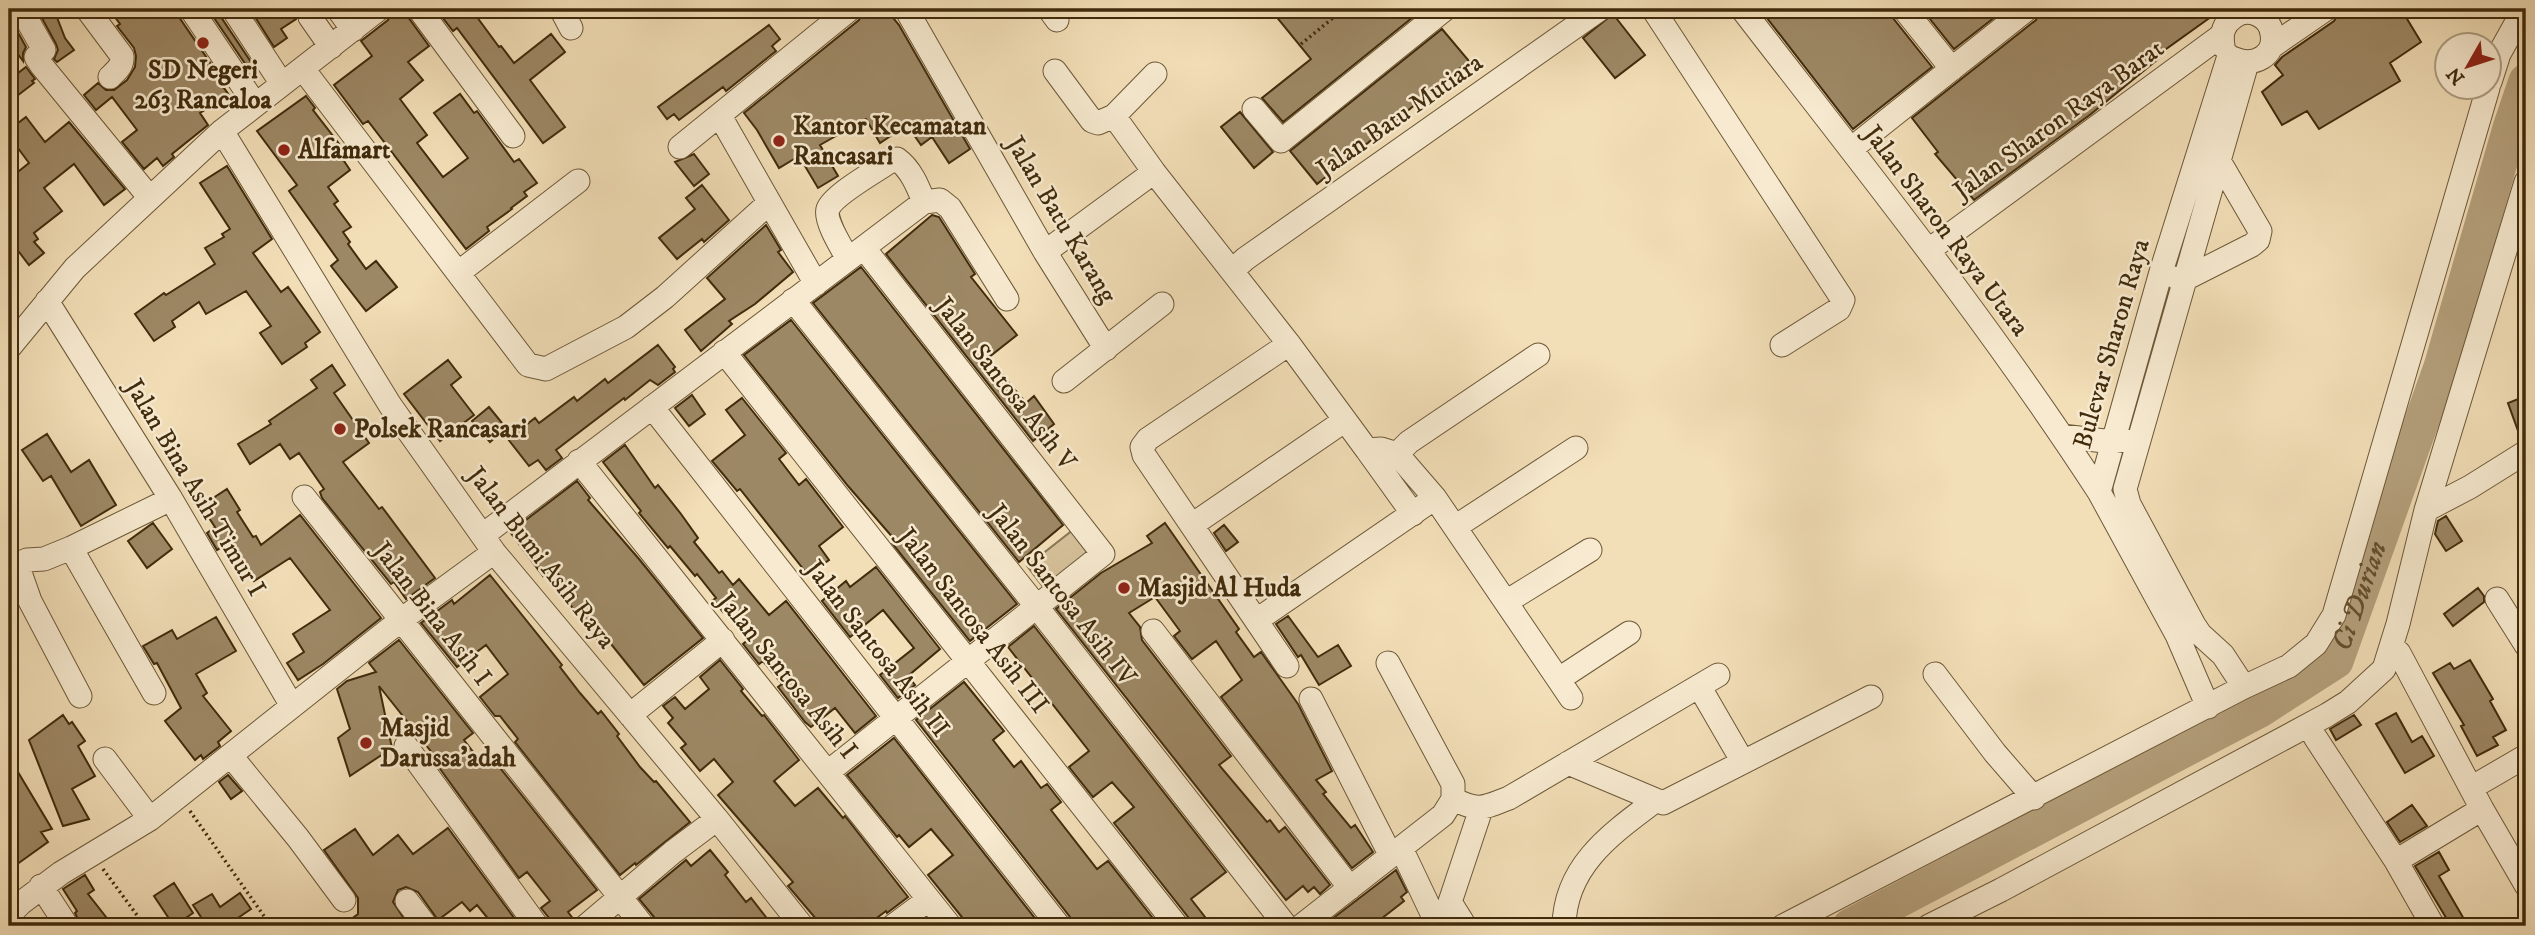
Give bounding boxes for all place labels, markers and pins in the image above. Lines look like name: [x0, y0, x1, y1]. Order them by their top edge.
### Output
marker: SD Negeri 263 Rancaloa: [195, 35, 211, 51]
place label: SD Negeri 263 Rancaloa: [134, 54, 272, 117]
place label: Kantor Kecamatan Rancasari: [793, 110, 987, 173]
marker: Kantor Kecamatan Rancasari: [771, 133, 787, 149]
place label: Alfamart: [297, 134, 391, 167]
marker: Alfamart: [276, 142, 292, 158]
place label: Polsek Rancasari: [354, 413, 527, 446]
marker: Polsek Rancasari: [332, 421, 348, 437]
place label: Masjid Al Huda: [1138, 572, 1302, 605]
marker: Masjid Al Huda: [1116, 580, 1132, 596]
place label: Masjid Darussa'adah: [380, 712, 516, 775]
marker: Masjid Darussa'adah: [358, 735, 374, 751]

